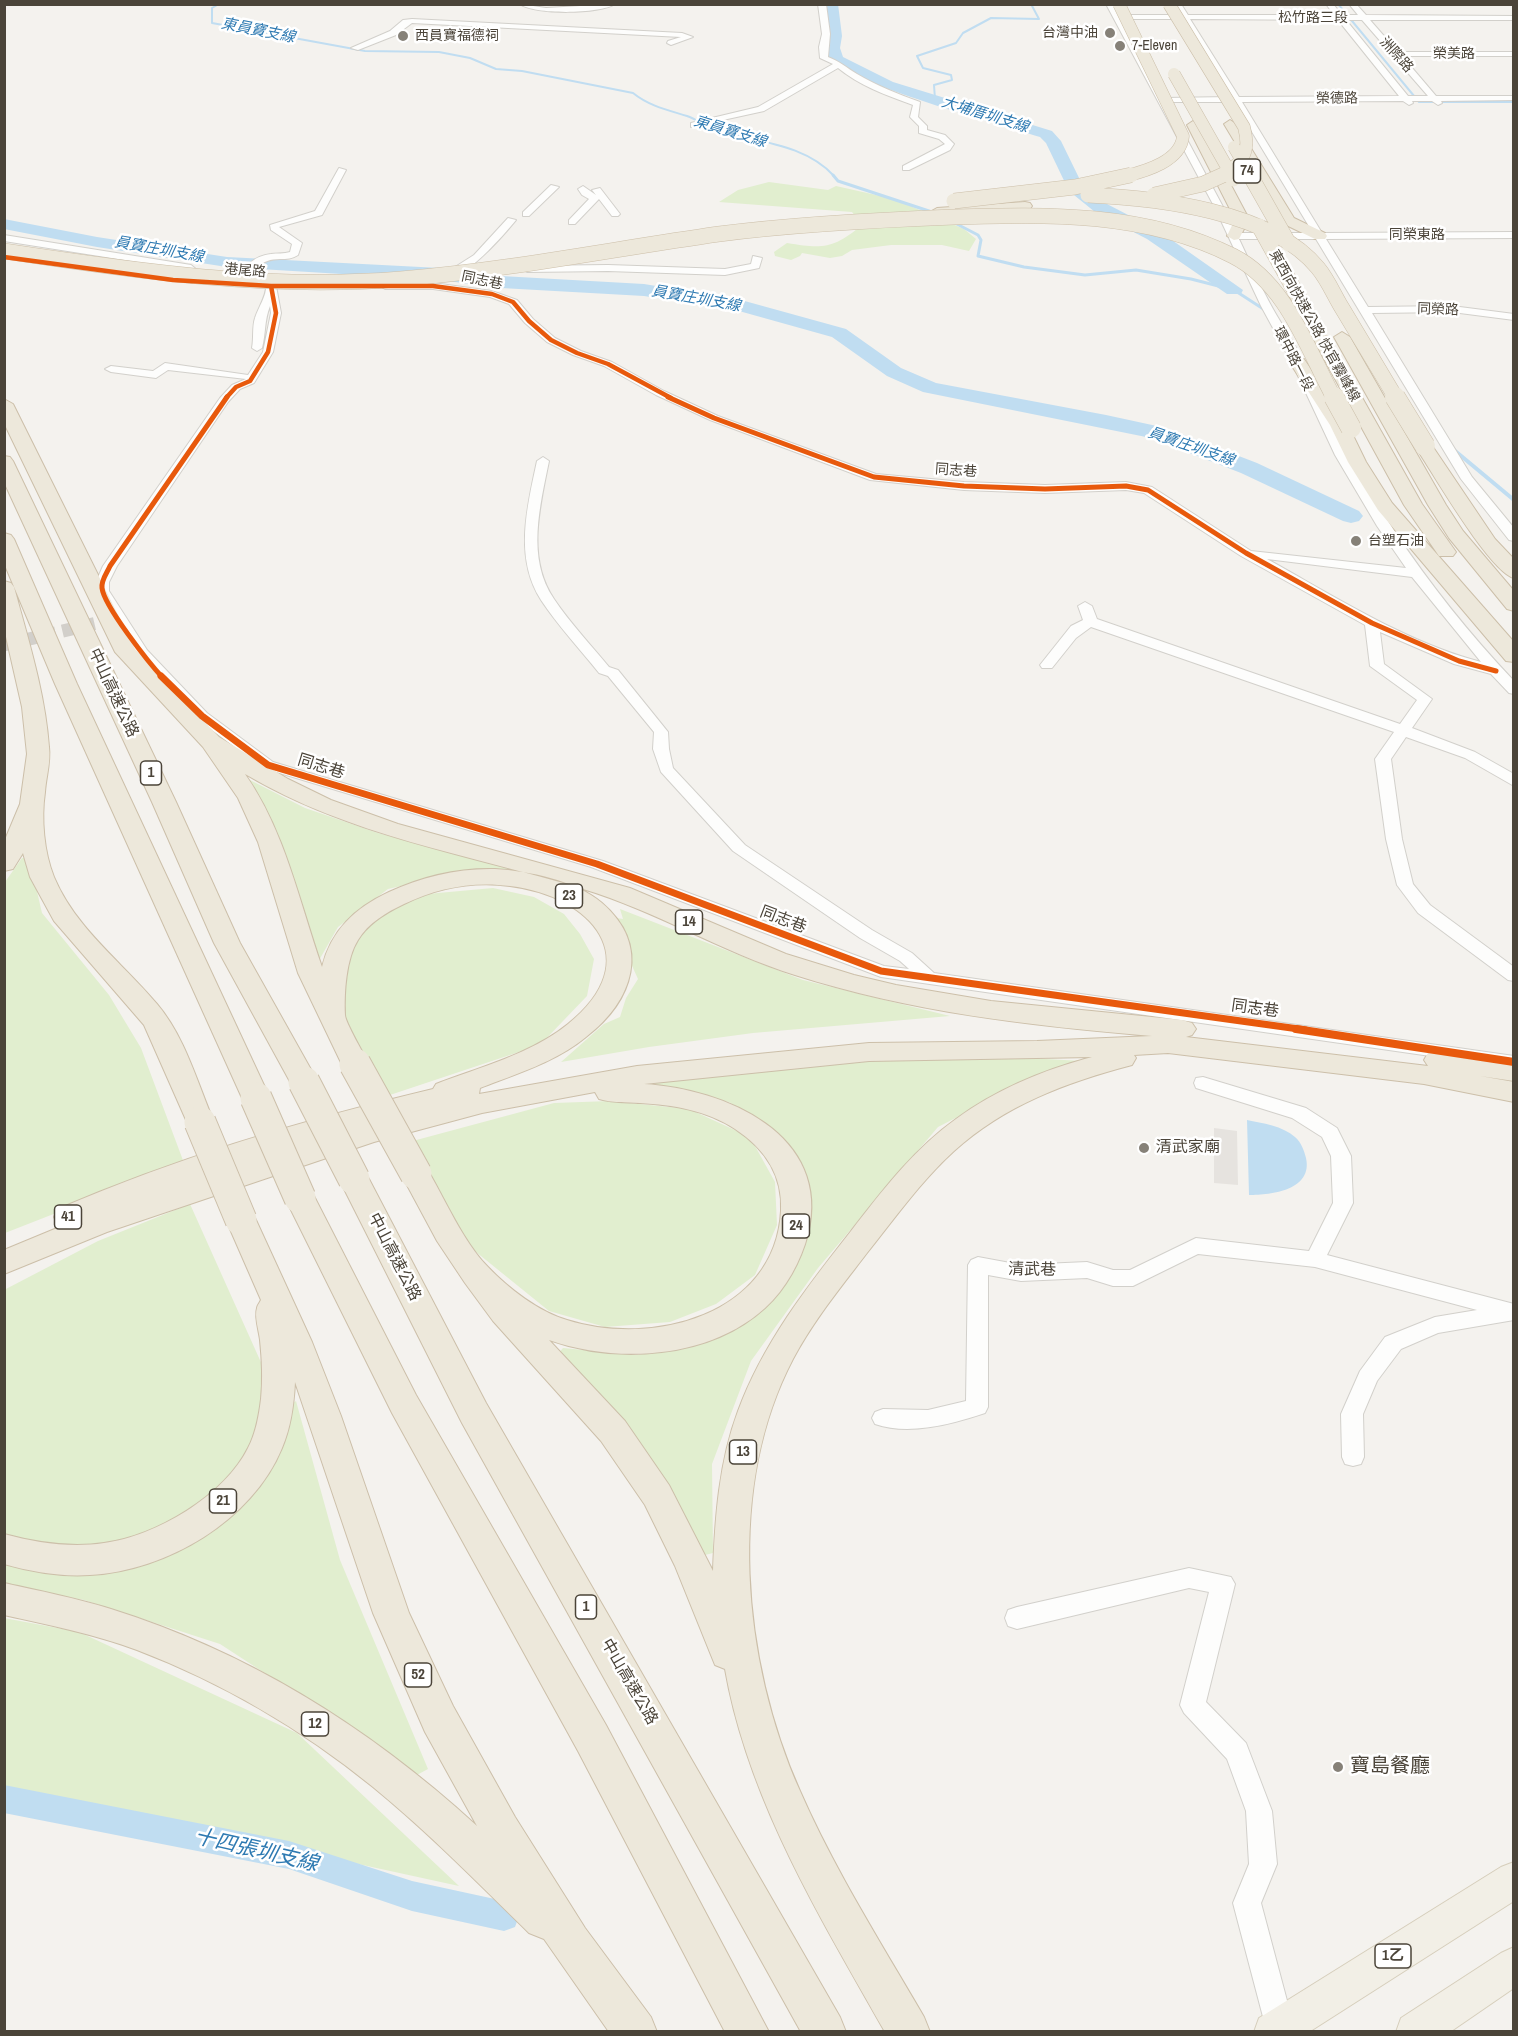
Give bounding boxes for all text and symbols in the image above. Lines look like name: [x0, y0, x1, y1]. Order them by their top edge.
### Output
street label: 松竹路三段: [1278, 10, 1348, 26]
water label: 東員寶支線: [219, 15, 297, 47]
place label: 台灣中油: [1042, 25, 1098, 41]
marker: 台灣中油: [1103, 26, 1117, 40]
place label: 西員寶福德祠: [415, 28, 499, 44]
marker: 西員寶福德祠: [396, 29, 410, 43]
street label: 洲際路: [1376, 34, 1416, 76]
place label: 7-Eleven: [1132, 38, 1177, 54]
marker: 7-Eleven: [1113, 39, 1127, 53]
street label: 榮美路: [1433, 46, 1475, 62]
street label: 榮德路: [1316, 90, 1358, 108]
water label: 大埔厝圳支線: [939, 93, 1031, 137]
water label: 東員寶支線: [692, 112, 768, 152]
road number: 74: [1234, 159, 1260, 183]
street label: 同榮東路: [1389, 227, 1445, 243]
water label: 員寶庄圳支線: [113, 233, 205, 267]
street label: 東西向快速公路 快官霧峰線: [1265, 247, 1363, 405]
street label: 港尾路: [223, 261, 267, 281]
street label: 同志巷: [460, 268, 504, 294]
water label: 員寶庄圳支線: [650, 282, 742, 316]
street label: 同榮路: [1417, 301, 1459, 319]
street label: 環中路一段: [1270, 324, 1316, 394]
water label: 員寶庄圳支線: [1146, 424, 1236, 470]
street label: 同志巷: [934, 461, 978, 481]
place label: 台塑石油: [1368, 533, 1424, 549]
marker: 台塑石油: [1349, 534, 1363, 548]
street label: 中山高速公路: [84, 645, 142, 741]
street label: 同志巷: [295, 751, 347, 783]
road number: 1: [140, 761, 162, 785]
road number: 23: [556, 884, 582, 908]
street label: 同志巷: [757, 902, 809, 938]
road number: 14: [676, 910, 702, 934]
street label: 同志巷: [1230, 996, 1280, 1022]
place label: 清武家廟: [1156, 1138, 1220, 1158]
marker: 清武家廟: [1137, 1141, 1151, 1155]
road number: 41: [54, 1205, 82, 1229]
street label: 中山高速公路: [364, 1210, 424, 1304]
road number: 24: [782, 1214, 810, 1238]
street label: 清武巷: [1008, 1260, 1056, 1280]
road number: 13: [730, 1440, 756, 1464]
road number: 21: [210, 1489, 236, 1513]
road number: 1: [576, 1595, 596, 1619]
street label: 中山高速公路: [597, 1636, 661, 1728]
road number: 52: [404, 1663, 432, 1687]
road number: 12: [302, 1712, 328, 1736]
place label: 寶島餐廳: [1350, 1755, 1430, 1779]
marker: 寶島餐廳: [1331, 1760, 1345, 1774]
water label: 十四張圳支線: [192, 1825, 320, 1877]
road number: 1乙: [1375, 1944, 1411, 1968]

